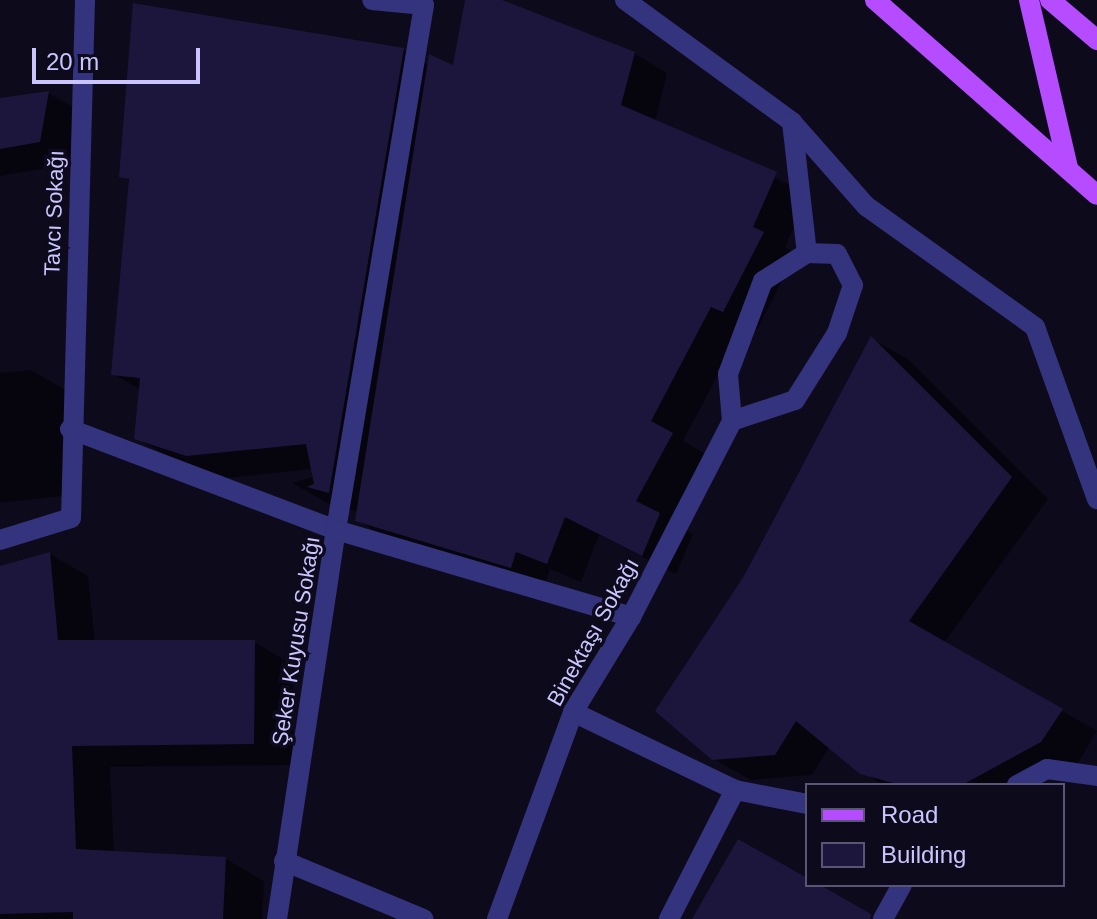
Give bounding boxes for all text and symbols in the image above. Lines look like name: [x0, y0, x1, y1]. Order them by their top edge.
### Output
scale bar: [36, 32, 204, 82]
text: 20 m: [46, 48, 99, 75]
street label: Tavcı Sokağı: [39, 150, 69, 276]
street label: Şeker Kuyusu Sokağı: [266, 534, 326, 748]
street label: Binektaşı Sokağı: [541, 553, 645, 711]
legend: [805, 783, 1065, 887]
text: Road: [881, 801, 938, 828]
text: Building: [881, 841, 966, 868]

